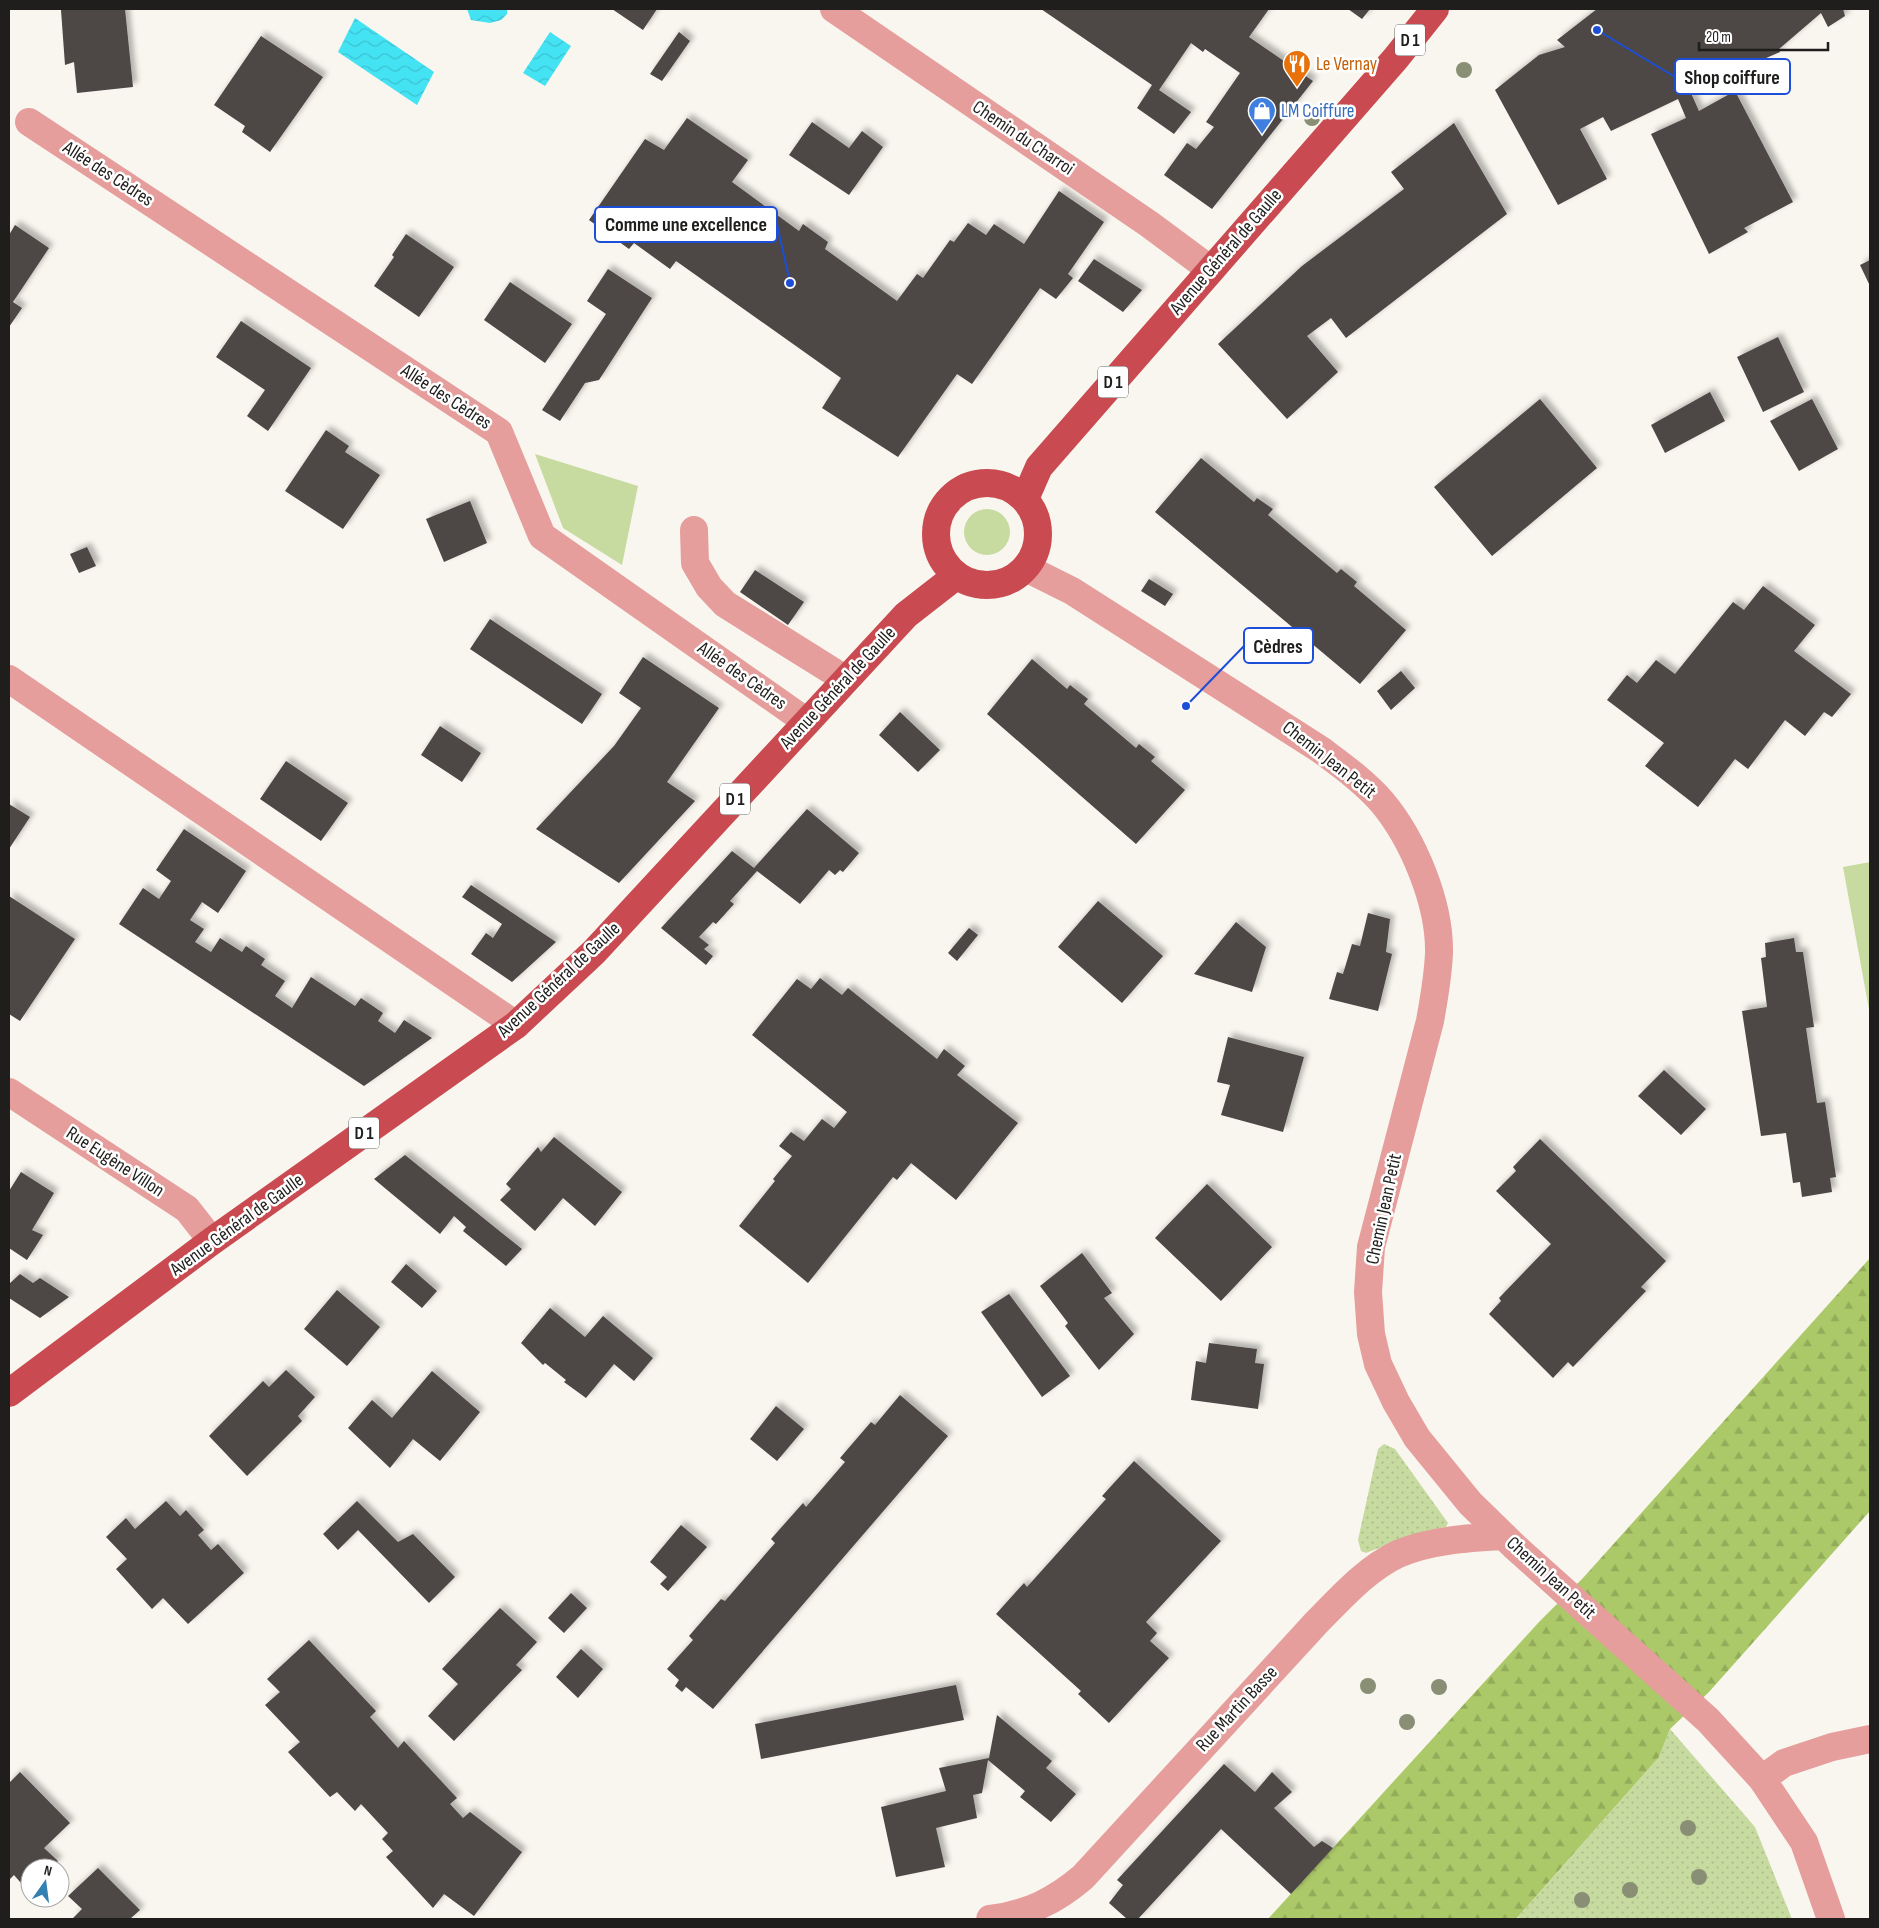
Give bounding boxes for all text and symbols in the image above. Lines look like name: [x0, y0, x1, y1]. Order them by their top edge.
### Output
scale bar: [1699, 20, 1828, 52]
road number: D 1: [1395, 24, 1425, 56]
text: 20 m: [1706, 28, 1731, 47]
restaurant icon: Le Vernay: [1282, 49, 1312, 88]
place label: Le Vernay: [1316, 53, 1378, 76]
callout: Shop coiffure: [1675, 59, 1790, 94]
text: Shop coiffure: [1684, 66, 1780, 90]
street label: Chemin du Charroi: [968, 96, 1078, 180]
shop icon: LM Coiffure: [1247, 96, 1277, 135]
place label: LM Coiffure: [1281, 100, 1354, 123]
street label: Allée des Cèdres: [58, 136, 158, 212]
street label: Avenue Général de Gaulle: [1164, 184, 1287, 320]
callout: Comme une excellence: [595, 207, 777, 242]
text: Comme une excellence: [605, 213, 767, 237]
street label: Allée des Cèdres: [396, 359, 496, 435]
road number: D 1: [1098, 367, 1128, 398]
street label: Avenue Général de Gaulle: [775, 622, 901, 755]
callout: Cèdres: [1244, 628, 1313, 663]
text: Cèdres: [1253, 635, 1303, 659]
street label: Allée des Cèdres: [692, 636, 791, 715]
street label: Chemin Jean Petit: [1278, 716, 1381, 804]
road number: D 1: [720, 784, 750, 814]
street label: Avenue Général de Gaulle: [492, 917, 625, 1043]
road number: D 1: [349, 1118, 379, 1148]
street label: Rue Eugène Villon: [62, 1122, 168, 1202]
street label: Chemin Jean Petit: [1361, 1151, 1407, 1266]
street label: Avenue Général de Gaulle: [165, 1169, 308, 1282]
street label: Chemin Jean Petit: [1501, 1532, 1601, 1624]
street label: Rue Martin Basse: [1191, 1661, 1283, 1757]
north arrow: [20, 1858, 70, 1908]
text: N: [42, 1862, 54, 1880]

